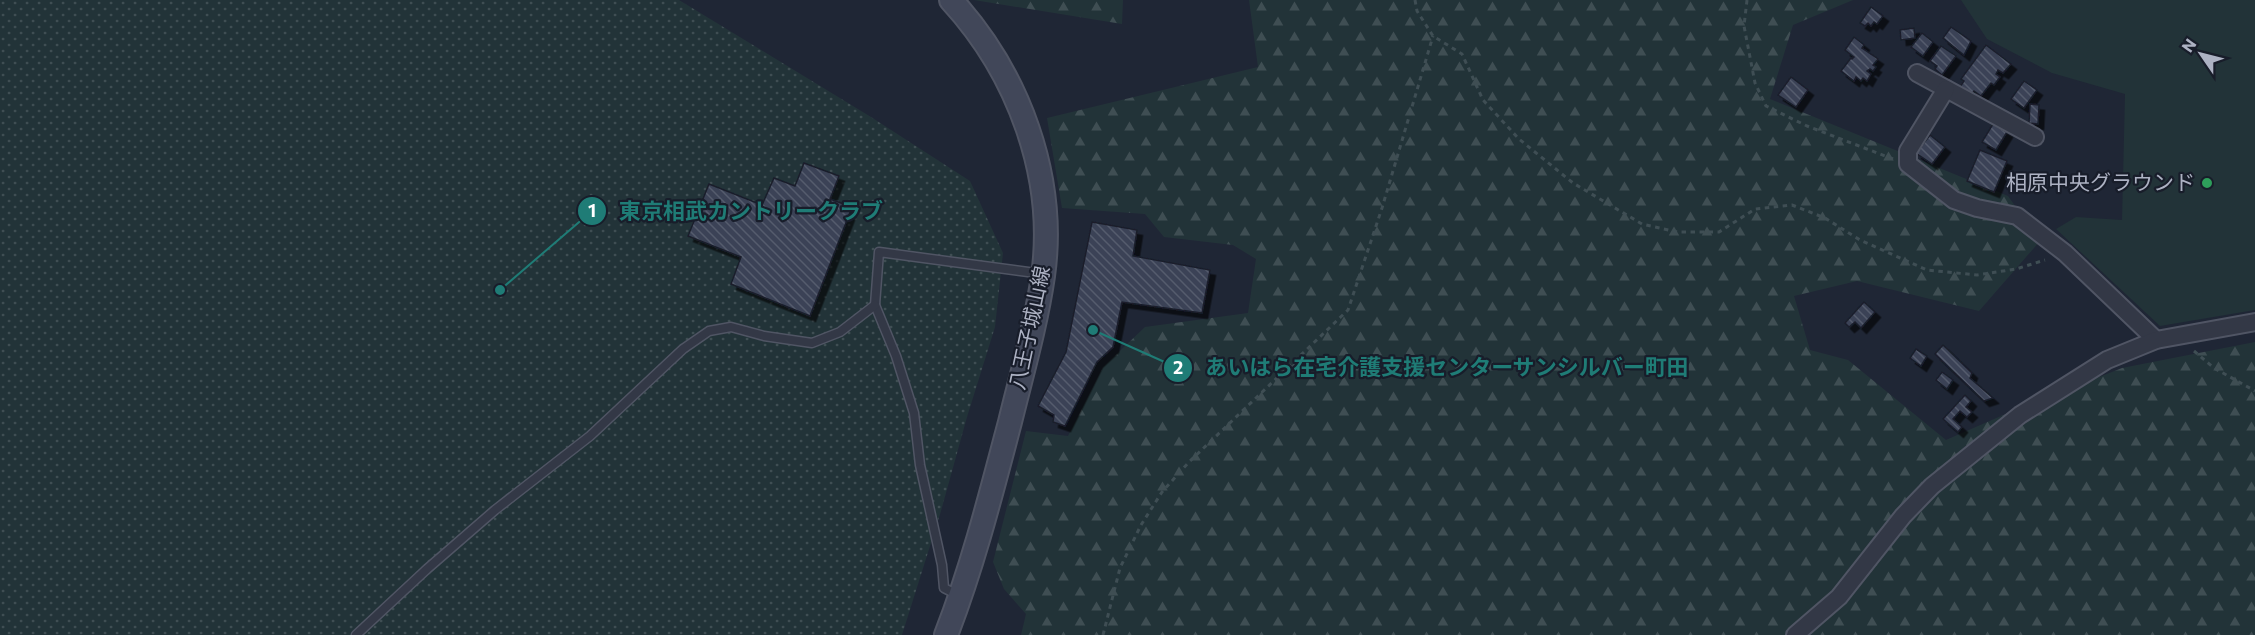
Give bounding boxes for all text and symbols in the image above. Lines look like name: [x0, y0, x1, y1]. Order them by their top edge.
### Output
north arrow: [2171, 24, 2231, 84]
text: N: [2177, 35, 2200, 55]
place label: 相原中央グラウンド: [2006, 169, 2195, 194]
marker: 相原中央グラウンド: [2200, 176, 2214, 190]
callout: 東京相武カントリークラブ: [577, 191, 895, 231]
text: 東京相武カントリークラブ: [619, 197, 883, 224]
text: 1: [588, 199, 596, 221]
street label: 八王子城山線: [1003, 263, 1054, 392]
callout: あいはら在宅介護支援センターサンシルバー町田: [1163, 348, 1701, 388]
text: あいはら在宅介護支援センターサンシルバー町田: [1205, 353, 1689, 380]
text: 2: [1173, 356, 1183, 378]

